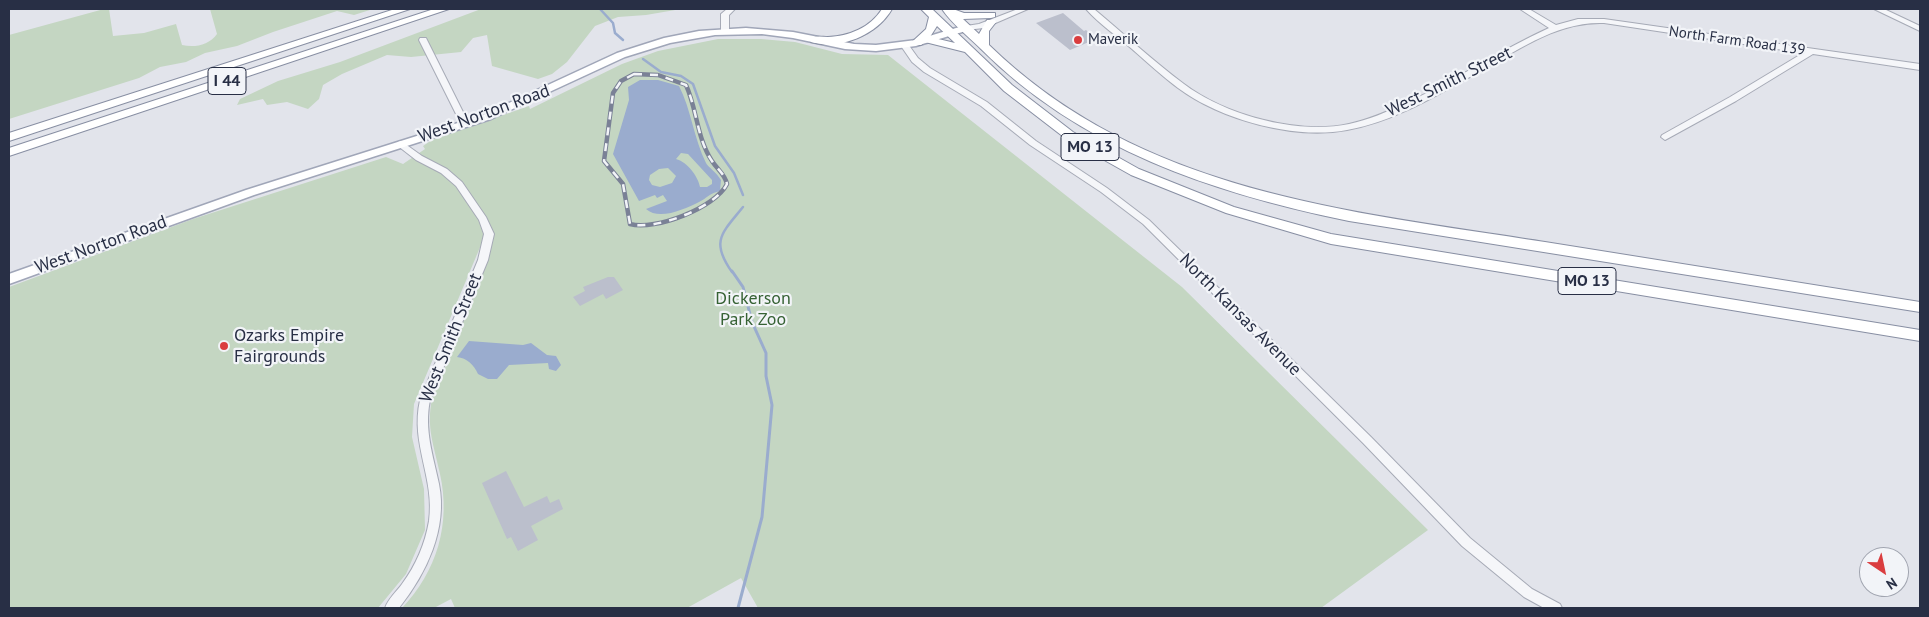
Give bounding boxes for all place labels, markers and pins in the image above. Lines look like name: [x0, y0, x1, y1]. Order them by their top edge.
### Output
place label: Maverik: [1088, 31, 1138, 49]
marker: Maverik: [1072, 34, 1084, 46]
place label: Ozarks Empire Fairgrounds: [234, 325, 344, 368]
marker: Ozarks Empire Fairgrounds: [218, 340, 230, 352]

